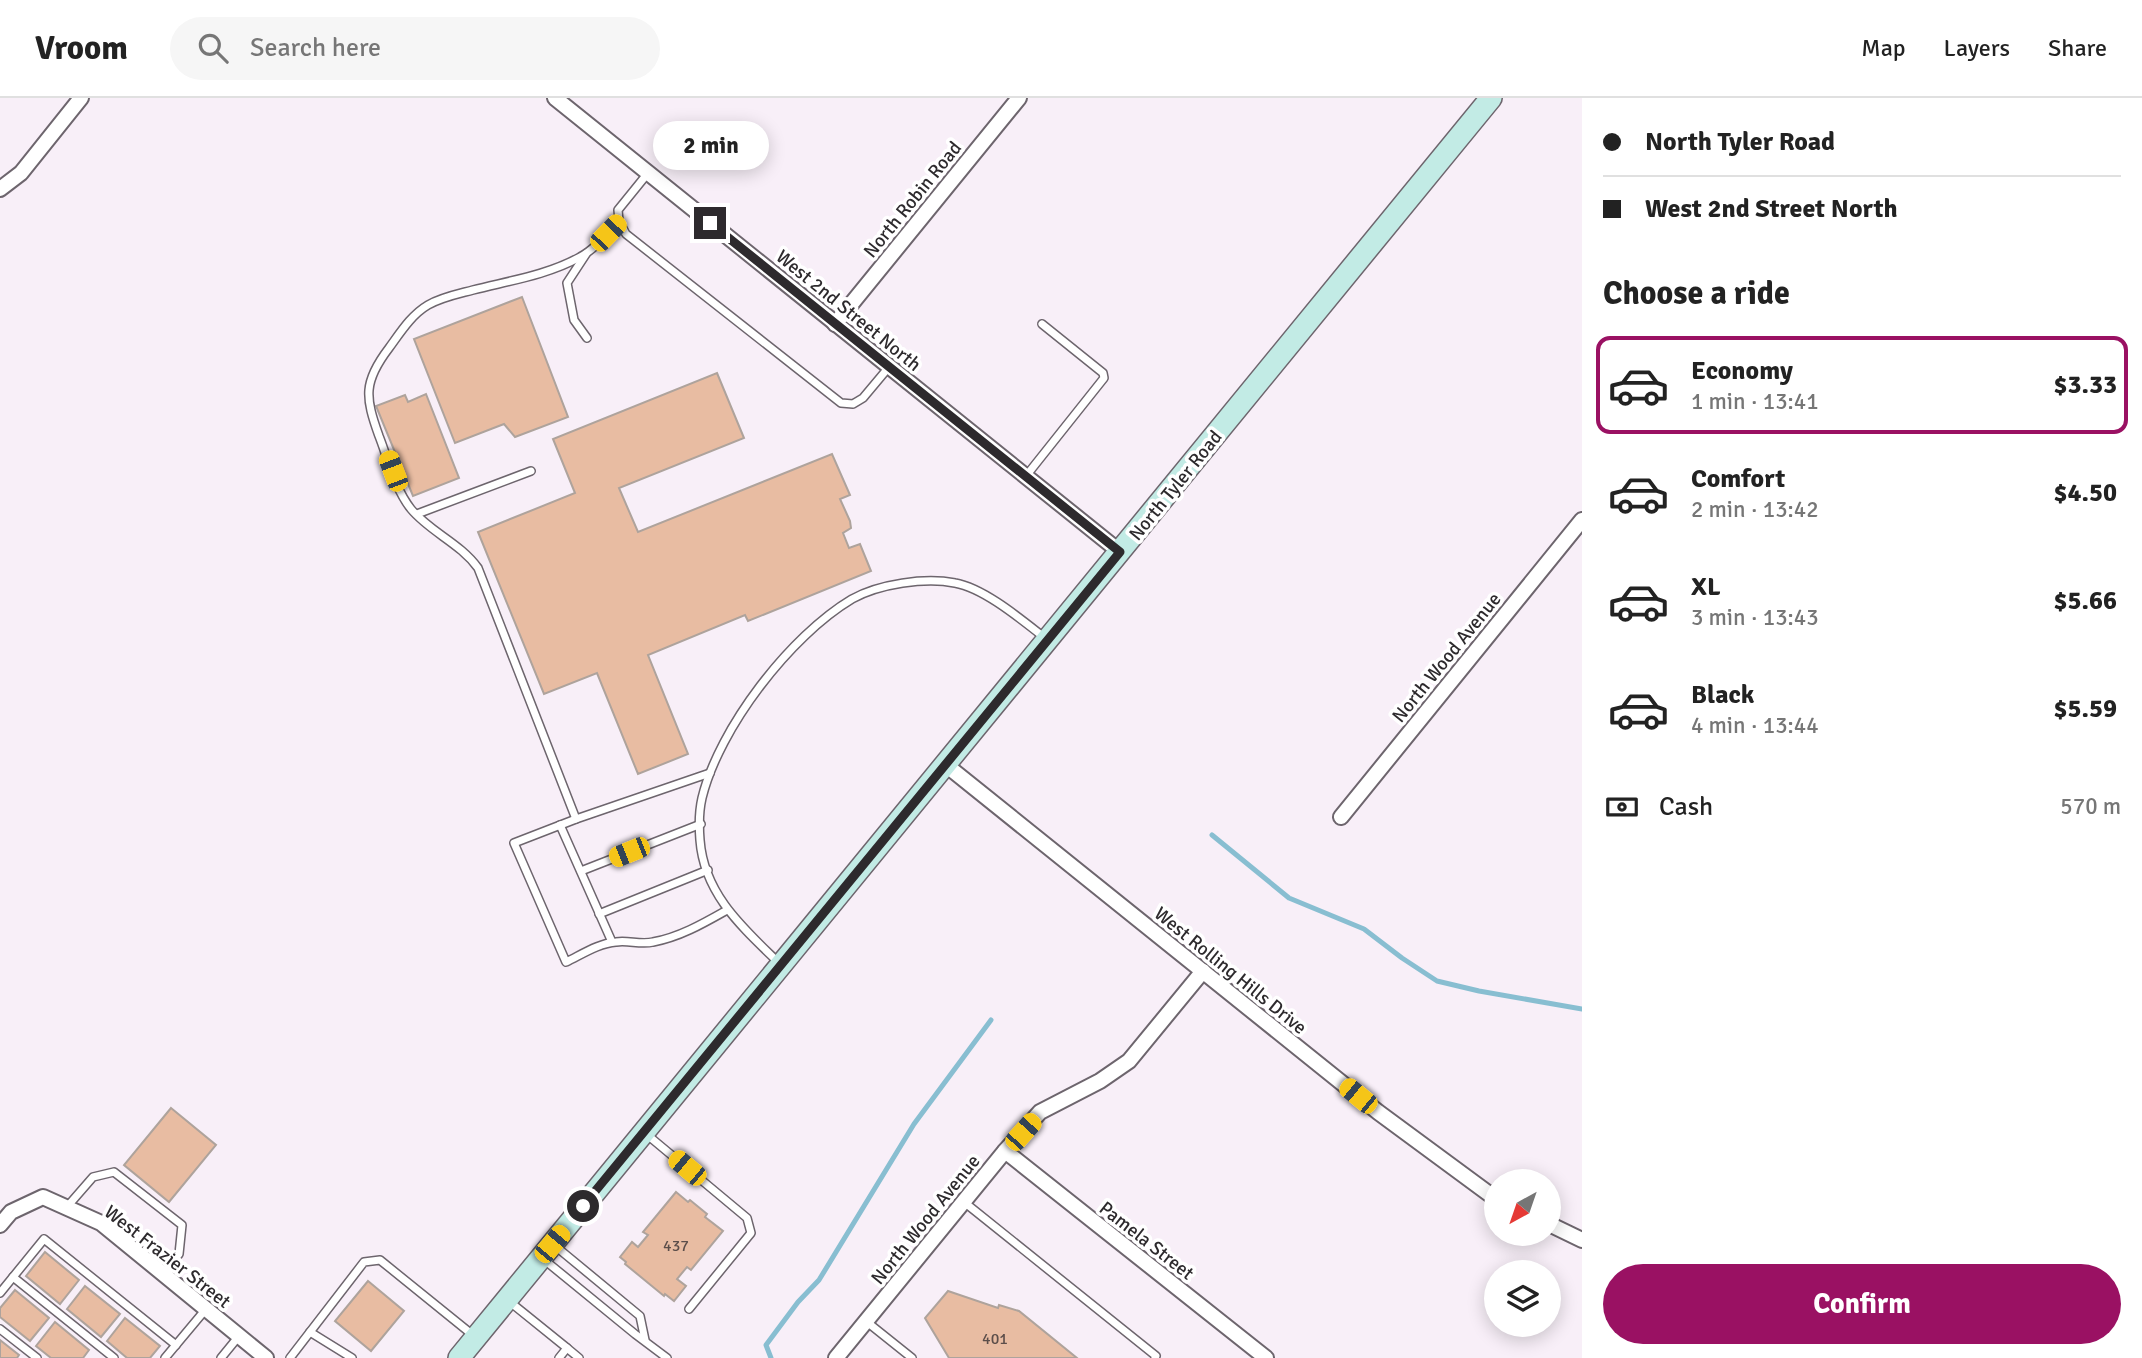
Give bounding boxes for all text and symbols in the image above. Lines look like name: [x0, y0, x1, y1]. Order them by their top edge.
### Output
search box: [170, 17, 660, 80]
text: Vroom: [35, 28, 128, 69]
icon: search: [194, 29, 232, 67]
text: Search here: [250, 32, 381, 64]
text: Map: [1861, 33, 1906, 63]
text: Layers: [1944, 33, 2010, 63]
text: Share: [2048, 33, 2107, 63]
callout: 2 min: [652, 122, 768, 170]
text: North Tyler Road: [1645, 126, 1835, 158]
text: 2 min: [683, 131, 739, 160]
street label: North Robin Road: [859, 137, 967, 263]
text: West 2nd Street North: [1645, 193, 1898, 225]
route end: [694, 207, 726, 239]
car: [586, 211, 631, 255]
street label: West 2nd Street North: [771, 245, 926, 377]
text: Choose a ride: [1603, 274, 1790, 313]
icon: car: [1607, 354, 1670, 417]
text: Economy: [1691, 355, 1793, 387]
text: $3.33: [2053, 369, 2117, 401]
text: 1 min · 13:41: [1691, 387, 1819, 416]
street label: North Tyler Road: [1124, 426, 1228, 546]
car: [376, 448, 411, 494]
icon: car: [1607, 462, 1670, 525]
text: Comfort: [1691, 463, 1785, 495]
text: $4.50: [2053, 477, 2117, 509]
text: 2 min · 13:42: [1691, 495, 1819, 524]
icon: car: [1607, 570, 1670, 633]
text: XL: [1691, 571, 1721, 603]
text: $5.66: [2053, 585, 2117, 617]
street label: North Wood Avenue: [1387, 588, 1507, 727]
text: 3 min · 13:43: [1691, 603, 1819, 632]
icon: car: [1607, 678, 1670, 741]
text: Black: [1691, 679, 1754, 711]
text: $5.59: [2053, 693, 2117, 725]
text: 4 min · 13:44: [1691, 711, 1819, 740]
icon: cash: [1603, 788, 1641, 826]
text: Cash: [1659, 791, 1713, 823]
text: 570 m: [2060, 792, 2121, 821]
car: [606, 834, 653, 870]
street label: West Rolling Hills Drive: [1149, 902, 1312, 1040]
car: [1336, 1075, 1381, 1117]
car: [1002, 1109, 1045, 1155]
car: [665, 1146, 710, 1190]
street label: North Wood Avenue: [866, 1150, 986, 1289]
north arrow: [1484, 1169, 1561, 1246]
map controls: [1484, 1169, 1561, 1337]
route start: [567, 1190, 599, 1222]
street label: Pamela Street: [1094, 1196, 1199, 1285]
street label: West Frazier Street: [99, 1200, 236, 1314]
car: [531, 1221, 574, 1267]
house number: 437: [663, 1236, 689, 1256]
button: layers: [1484, 1260, 1561, 1337]
button: Confirm: [1603, 1264, 2121, 1344]
house number: 401: [982, 1329, 1008, 1349]

